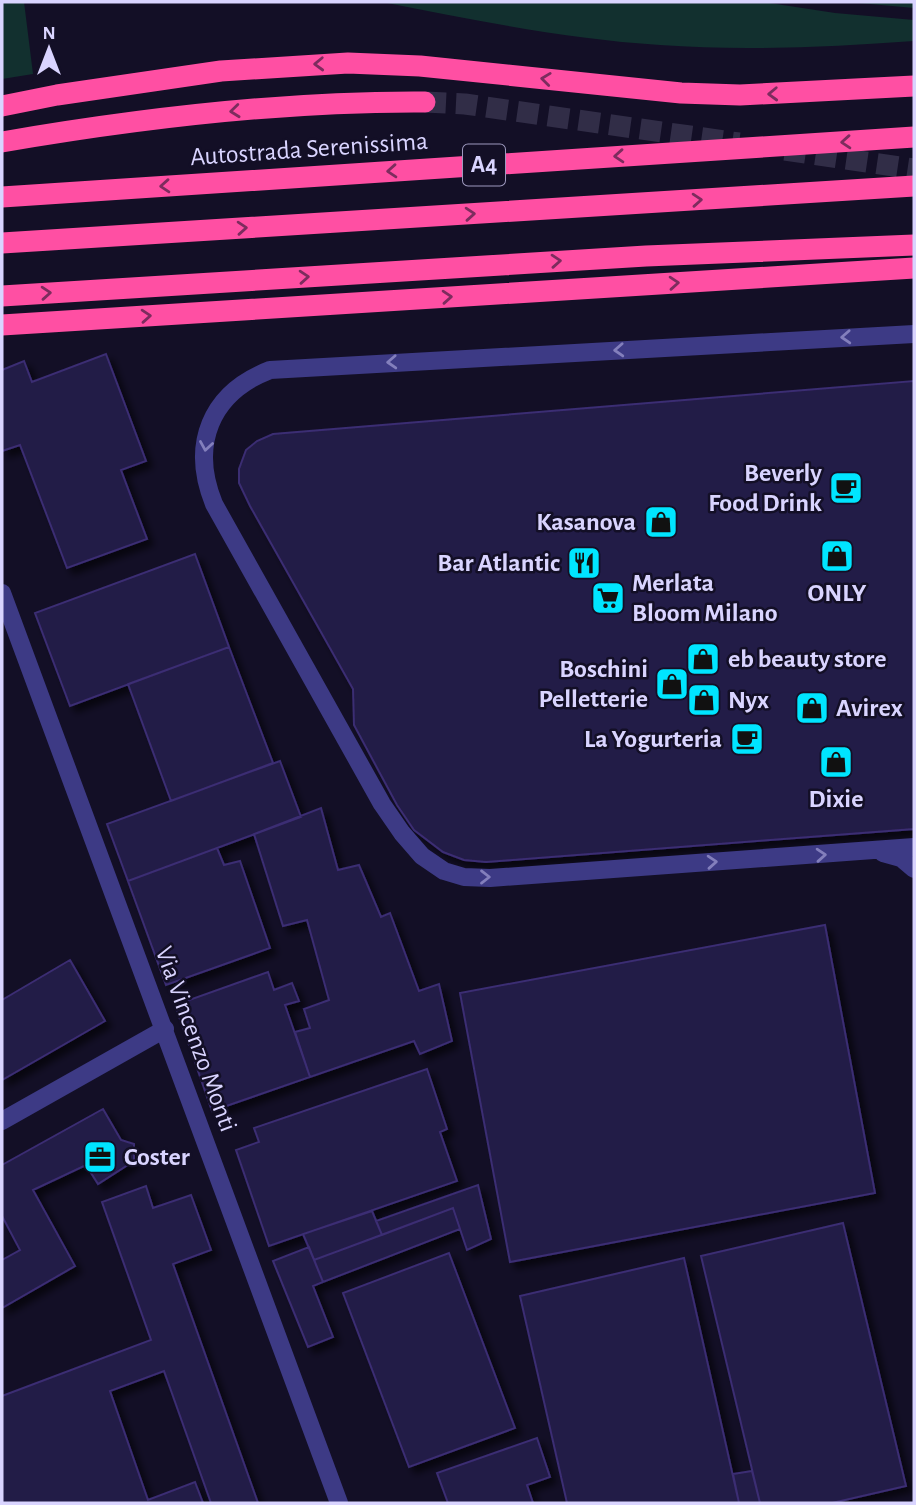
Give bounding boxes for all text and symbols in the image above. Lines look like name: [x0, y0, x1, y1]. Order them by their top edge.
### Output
north arrow: [14, 14, 84, 84]
text: N: [42, 24, 56, 43]
one-way arrow: [313, 57, 324, 72]
one-way arrow: [540, 72, 551, 87]
one-way arrow: [767, 86, 778, 101]
one-way arrow: [229, 103, 240, 118]
street label: Autostrada Serenissima: [189, 128, 429, 170]
one-way arrow: [840, 134, 851, 149]
road number: A4: [463, 145, 505, 186]
one-way arrow: [613, 149, 624, 164]
one-way arrow: [386, 163, 397, 178]
one-way arrow: [159, 178, 170, 193]
one-way arrow: [691, 193, 702, 208]
one-way arrow: [464, 207, 475, 222]
one-way arrow: [237, 221, 248, 236]
one-way arrow: [551, 254, 562, 269]
one-way arrow: [299, 270, 310, 285]
one-way arrow: [668, 276, 679, 291]
one-way arrow: [40, 286, 51, 301]
one-way arrow: [441, 290, 452, 305]
one-way arrow: [141, 309, 152, 324]
one-way arrow: [840, 330, 851, 345]
one-way arrow: [613, 342, 624, 357]
one-way arrow: [386, 355, 397, 370]
one-way arrow: [199, 440, 214, 452]
place label: Beverly Food Drink: [708, 460, 822, 516]
cafe icon: Beverly Food Drink: [827, 469, 865, 507]
shop icon: Kasanova: [642, 503, 680, 541]
place label: Kasanova: [536, 509, 636, 535]
shop icon: ONLY: [818, 537, 856, 575]
restaurant icon: Bar Atlantic: [565, 544, 603, 582]
place label: Bar Atlantic: [437, 550, 560, 576]
place label: Merlata Bloom Milano: [632, 570, 778, 626]
supermarket icon: Merlata Bloom Milano: [589, 579, 627, 617]
place label: ONLY: [808, 580, 867, 606]
shop icon: eb beauty store: [684, 640, 722, 678]
place label: eb beauty store: [728, 646, 887, 672]
place label: Boschini Pelletterie: [539, 656, 648, 712]
shop icon: Boschini Pelletterie: [653, 665, 691, 703]
shop icon: Nyx: [685, 681, 723, 719]
place label: Nyx: [728, 687, 769, 713]
shop icon: Avirex: [793, 689, 831, 727]
place label: Avirex: [836, 695, 903, 721]
cafe icon: La Yogurteria: [728, 720, 766, 758]
place label: La Yogurteria: [584, 726, 722, 752]
shop icon: Dixie: [817, 743, 855, 781]
place label: Dixie: [809, 786, 863, 812]
one-way arrow: [815, 848, 826, 863]
one-way arrow: [707, 855, 718, 870]
one-way arrow: [480, 870, 491, 885]
street label: Via Vincenzo Monti: [150, 943, 242, 1135]
office icon: Coster: [81, 1138, 119, 1176]
place label: Coster: [124, 1144, 190, 1170]

